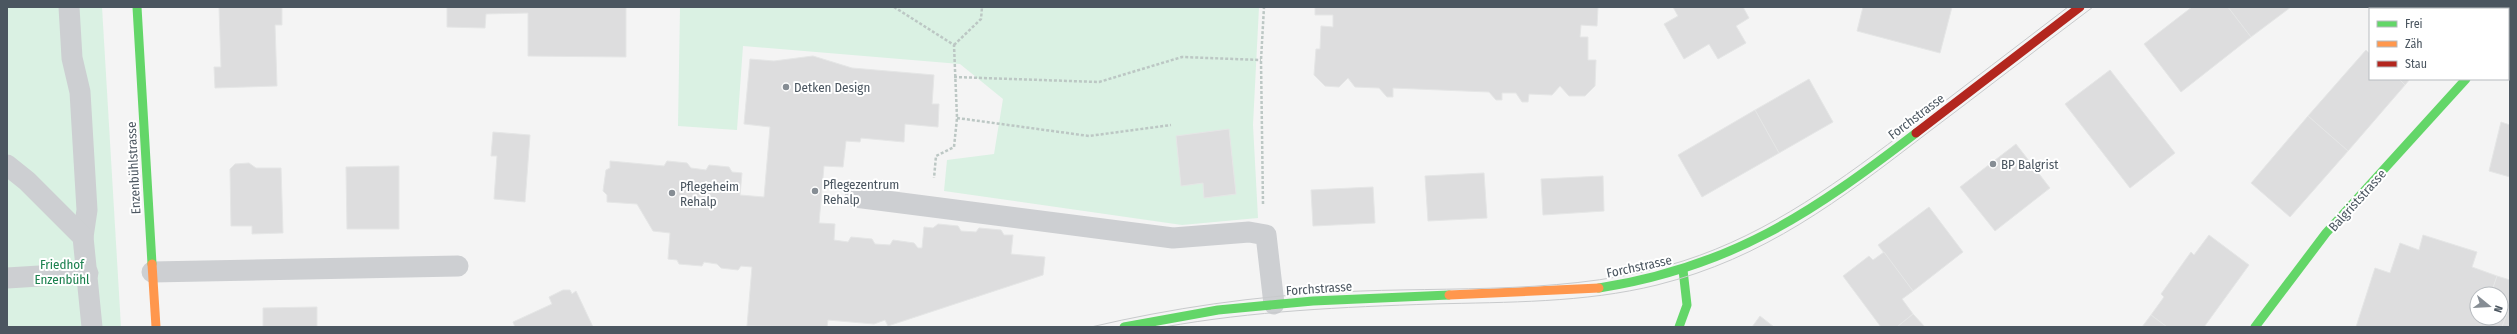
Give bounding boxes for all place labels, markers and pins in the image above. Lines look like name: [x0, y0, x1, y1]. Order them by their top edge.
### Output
place label: Detken Design: [794, 80, 870, 95]
marker: Detken Design: [781, 82, 791, 92]
place label: BP Balgrist: [2001, 157, 2059, 172]
marker: BP Balgrist: [1988, 159, 1998, 169]
place label: Pflegezentrum Rehalp: [823, 177, 899, 207]
place label: Pflegeheim Rehalp: [680, 179, 739, 209]
marker: Pflegezentrum Rehalp: [810, 186, 820, 196]
marker: Pflegeheim Rehalp: [667, 188, 677, 198]

